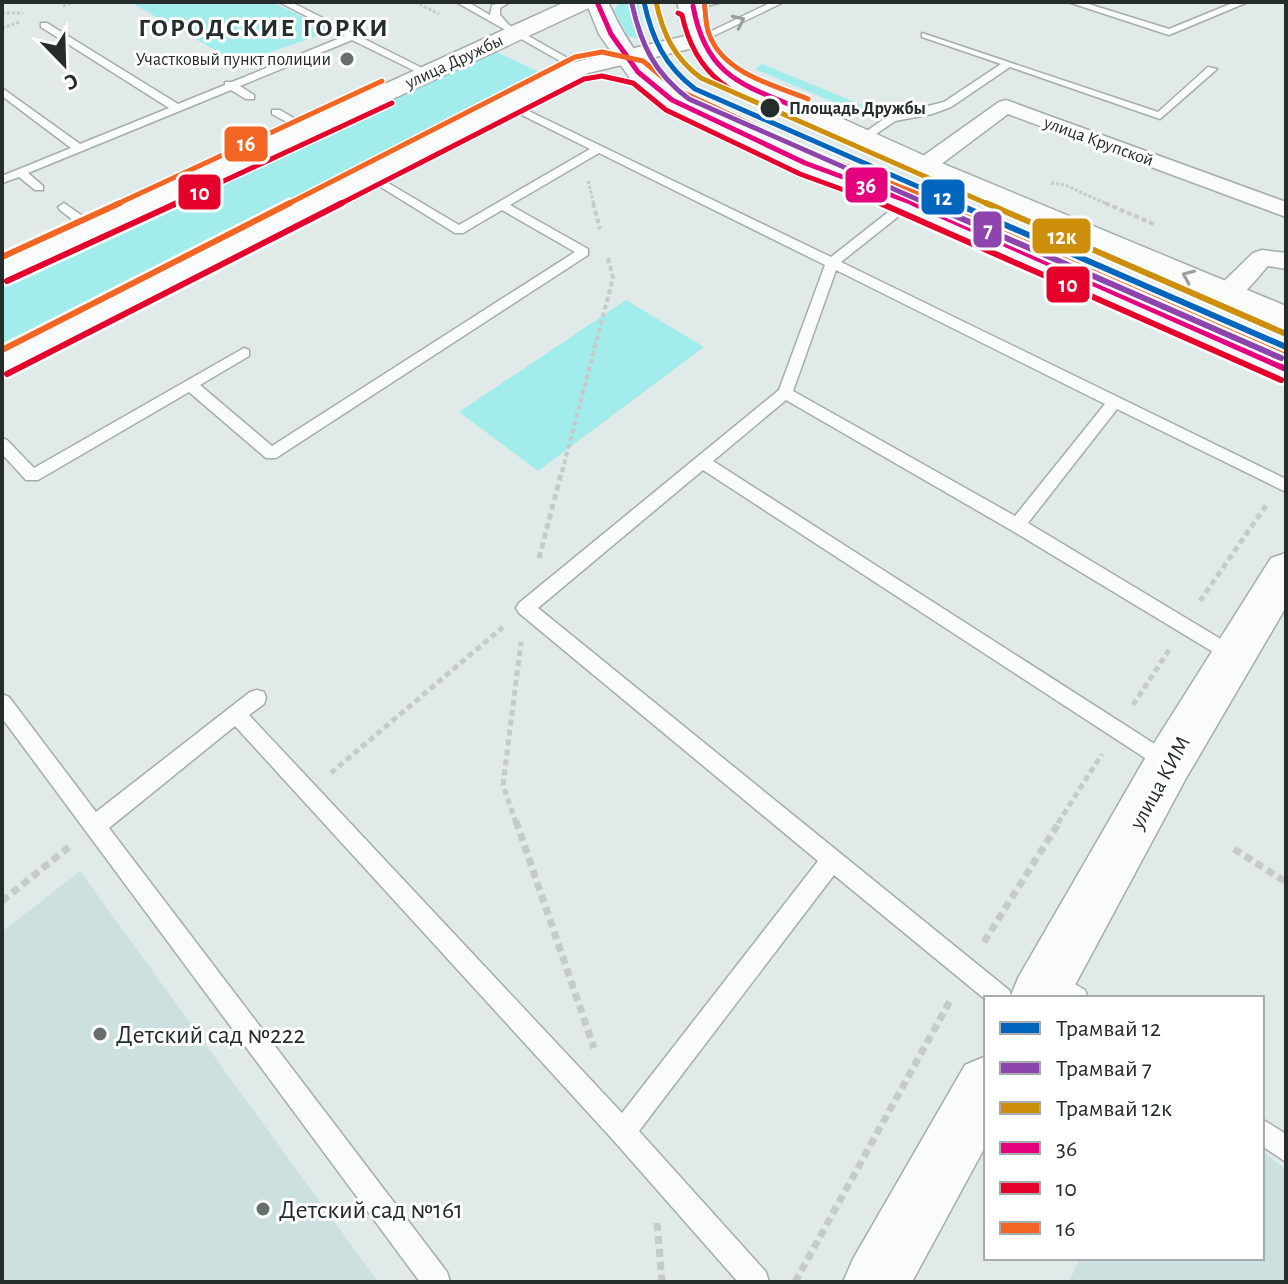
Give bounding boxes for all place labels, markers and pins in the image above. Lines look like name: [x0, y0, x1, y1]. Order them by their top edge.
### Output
marker: Участковый пункт полиции: [338, 50, 356, 68]
place label: Участковый пункт полиции: [135, 51, 331, 69]
marker: Площадь Дружбы: [758, 96, 782, 120]
place label: Площадь Дружбы: [789, 100, 926, 118]
place label: Детский сад №222: [116, 1022, 306, 1048]
marker: Детский сад №222: [91, 1025, 109, 1043]
place label: Детский сад №161: [279, 1197, 463, 1223]
marker: Детский сад №161: [254, 1200, 272, 1218]

